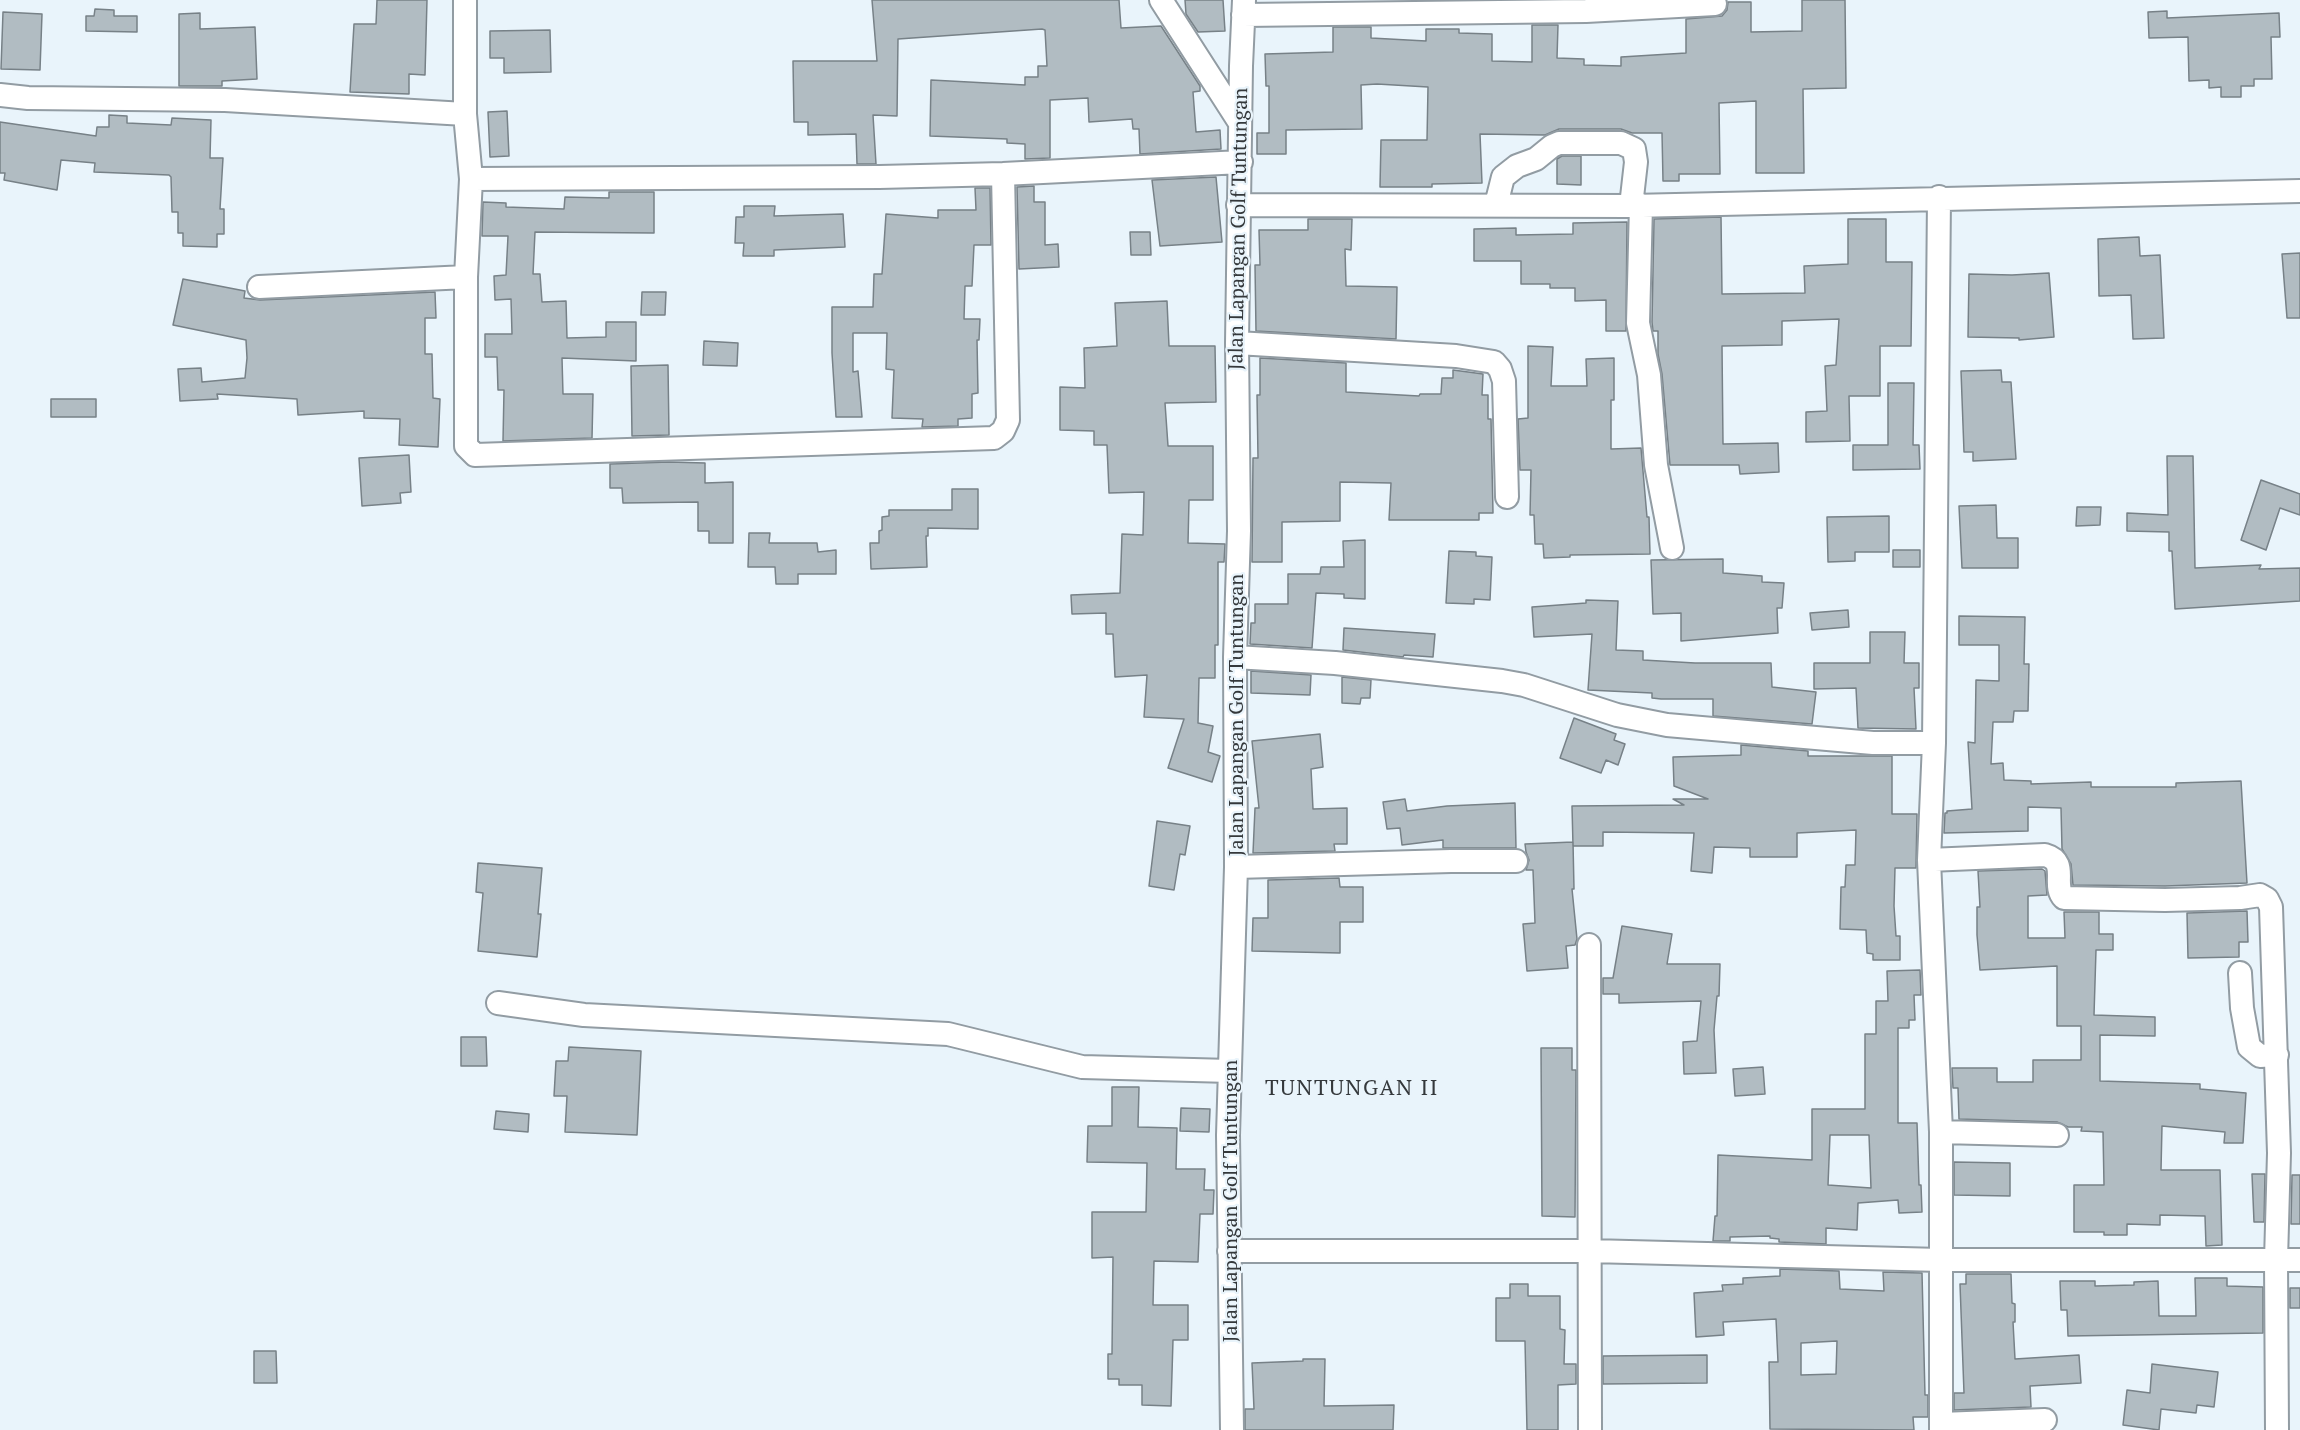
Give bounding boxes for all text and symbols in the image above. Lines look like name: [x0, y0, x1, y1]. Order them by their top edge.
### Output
street label: Jalan Lapangan Golf Tuntungan: [1225, 88, 1253, 370]
street label: Jalan Lapangan Golf Tuntungan: [1225, 574, 1249, 856]
street label: Jalan Lapangan Golf Tuntungan: [1219, 1060, 1243, 1342]
district label: TUNTUNGAN II: [1265, 1076, 1439, 1102]

